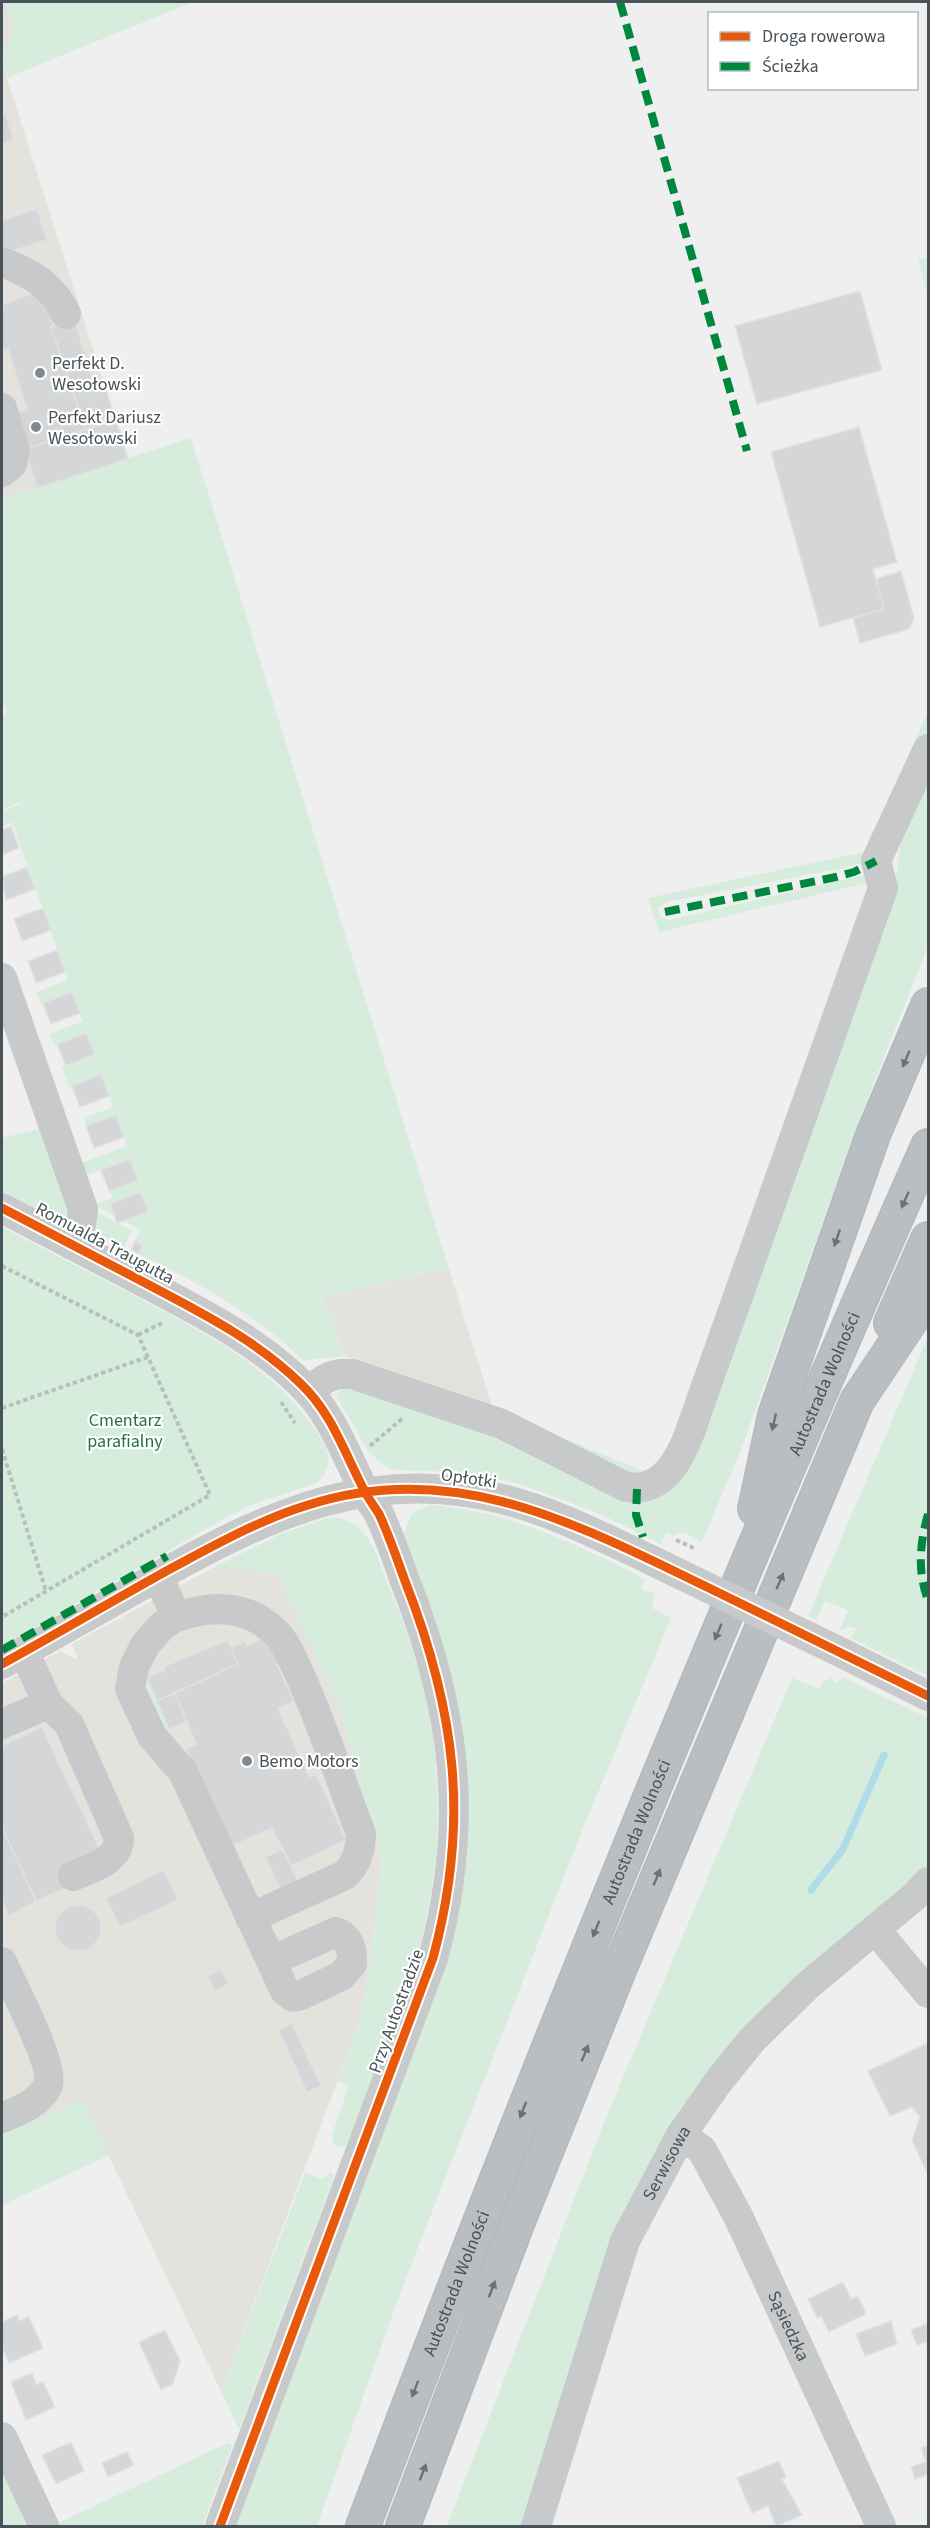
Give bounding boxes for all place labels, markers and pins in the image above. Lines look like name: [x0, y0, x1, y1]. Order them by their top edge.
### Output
place label: Perfekt D. Wesołowski: [52, 351, 141, 397]
marker: Perfekt D. Wesołowski: [33, 366, 47, 380]
place label: Perfekt Dariusz Wesołowski: [48, 405, 161, 451]
marker: Perfekt Dariusz Wesołowski: [29, 420, 43, 434]
place label: Bemo Motors: [259, 1749, 359, 1774]
marker: Bemo Motors: [240, 1754, 254, 1768]

